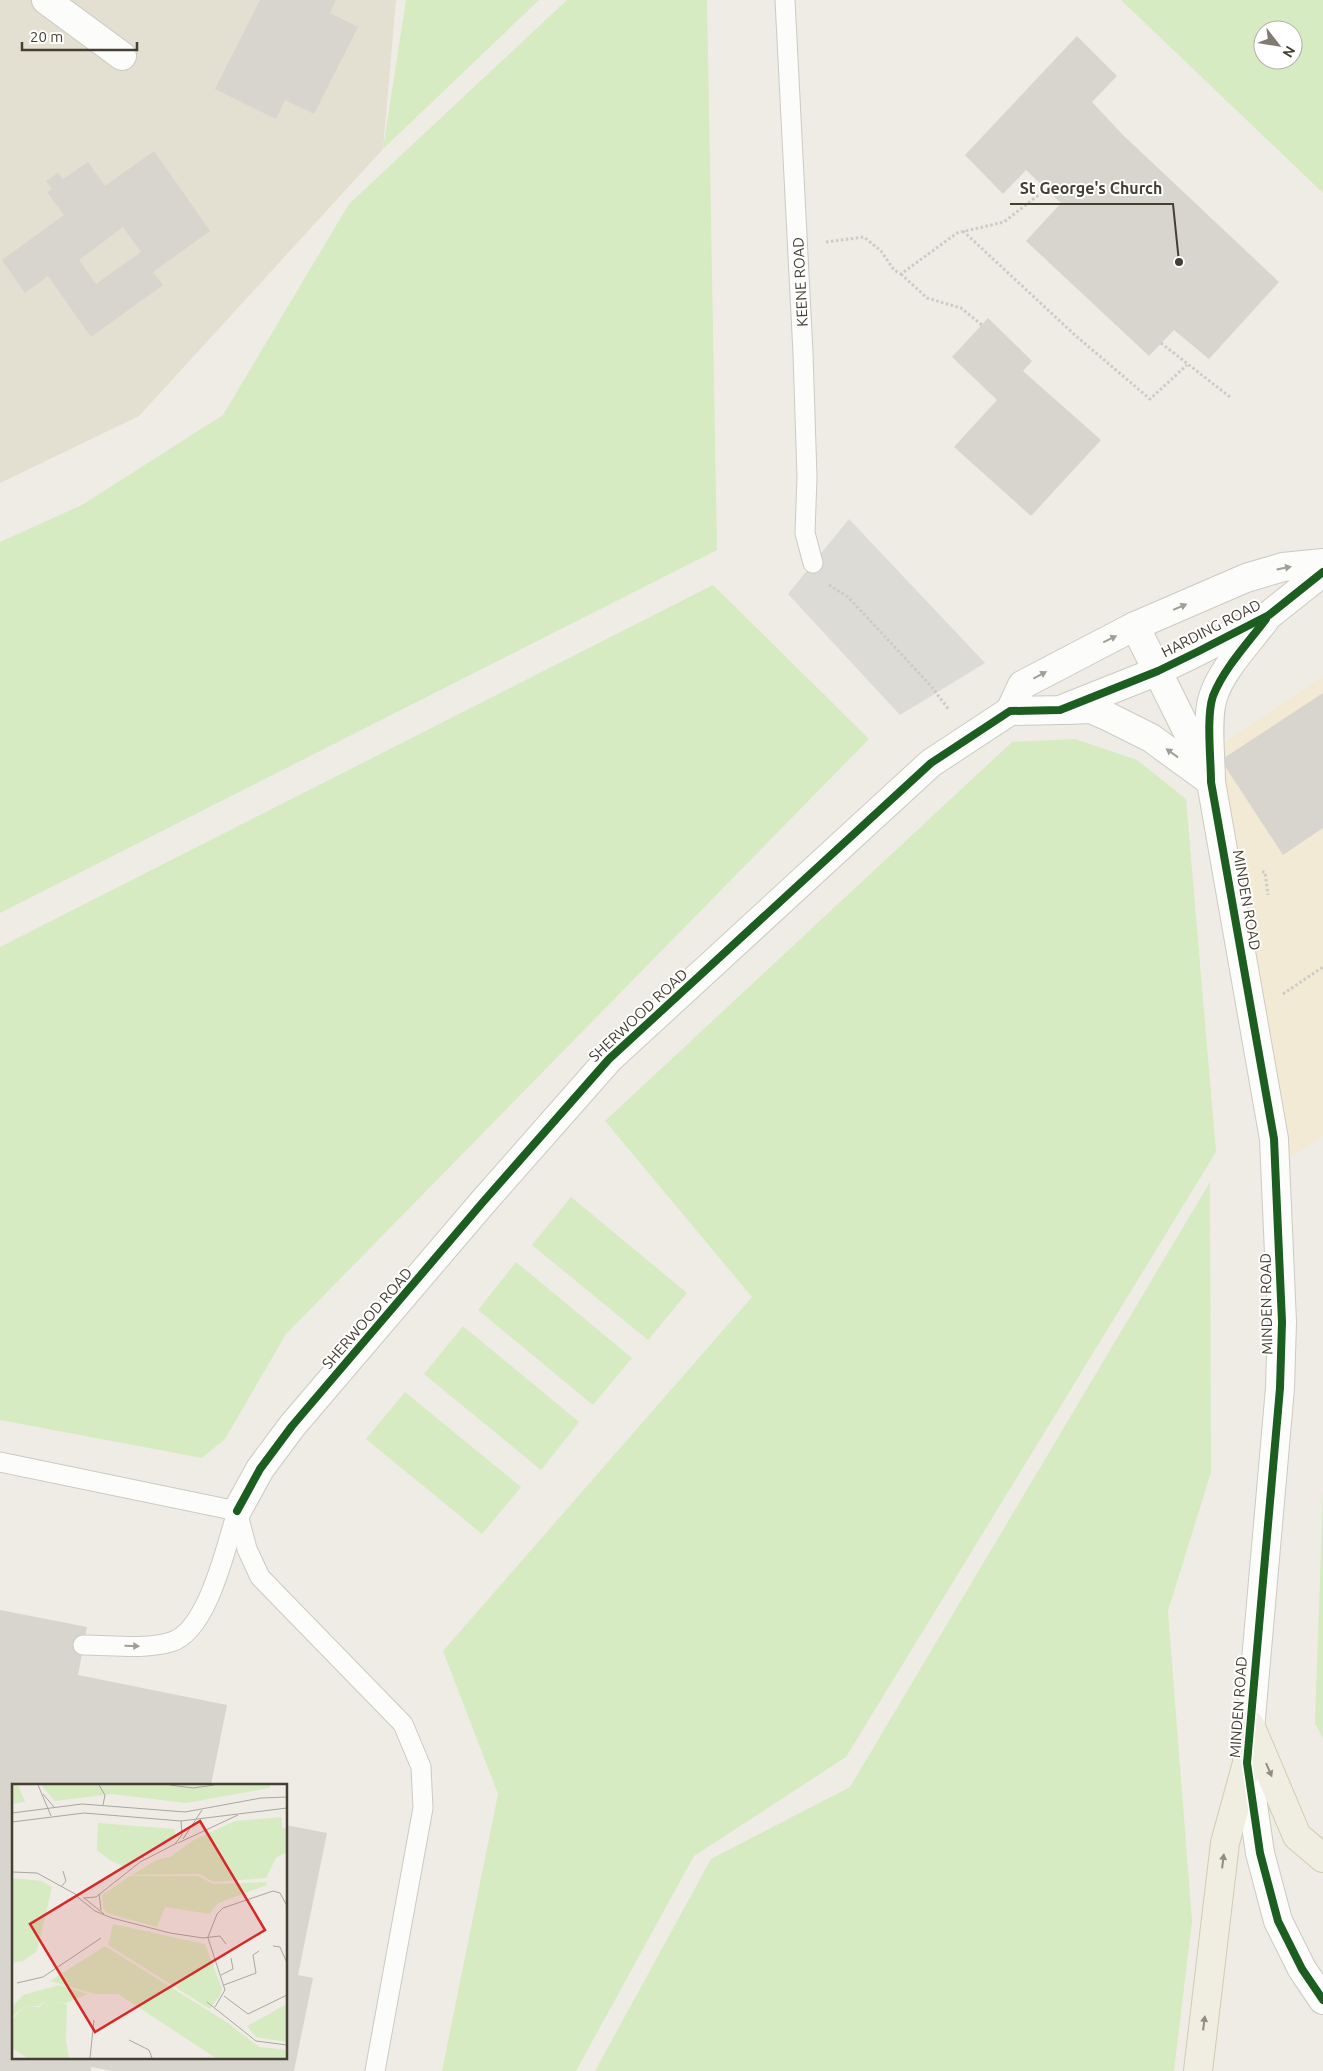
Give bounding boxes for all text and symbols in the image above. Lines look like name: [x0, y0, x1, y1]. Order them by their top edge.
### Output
scale bar: [22, 20, 138, 52]
north arrow: [1253, 20, 1303, 70]
text: 20 m: [30, 28, 63, 45]
text: N: [1280, 43, 1299, 60]
callout: St George's Church: [1010, 173, 1173, 204]
text: St George's Church: [1020, 179, 1162, 197]
street label: KEENE ROAD: [789, 237, 811, 327]
one-way arrow: [1277, 564, 1292, 572]
street label: HARDING ROAD: [1158, 596, 1264, 660]
one-way arrow: [1173, 603, 1187, 611]
one-way arrow: [1102, 635, 1117, 643]
one-way arrow: [1033, 671, 1047, 679]
one-way arrow: [1165, 748, 1179, 758]
street label: MINDEN ROAD: [1230, 848, 1264, 952]
street label: SHERWOOD ROAD: [585, 965, 691, 1065]
street label: MINDEN ROAD: [1257, 1253, 1275, 1355]
street label: SHERWOOD ROAD: [318, 1264, 416, 1372]
one-way arrow: [124, 1642, 140, 1650]
street label: MINDEN ROAD: [1226, 1656, 1250, 1758]
one-way arrow: [1265, 1763, 1273, 1777]
inset map: [12, 1784, 288, 2058]
one-way arrow: [1219, 1853, 1227, 1869]
one-way arrow: [1200, 2014, 1208, 2030]

